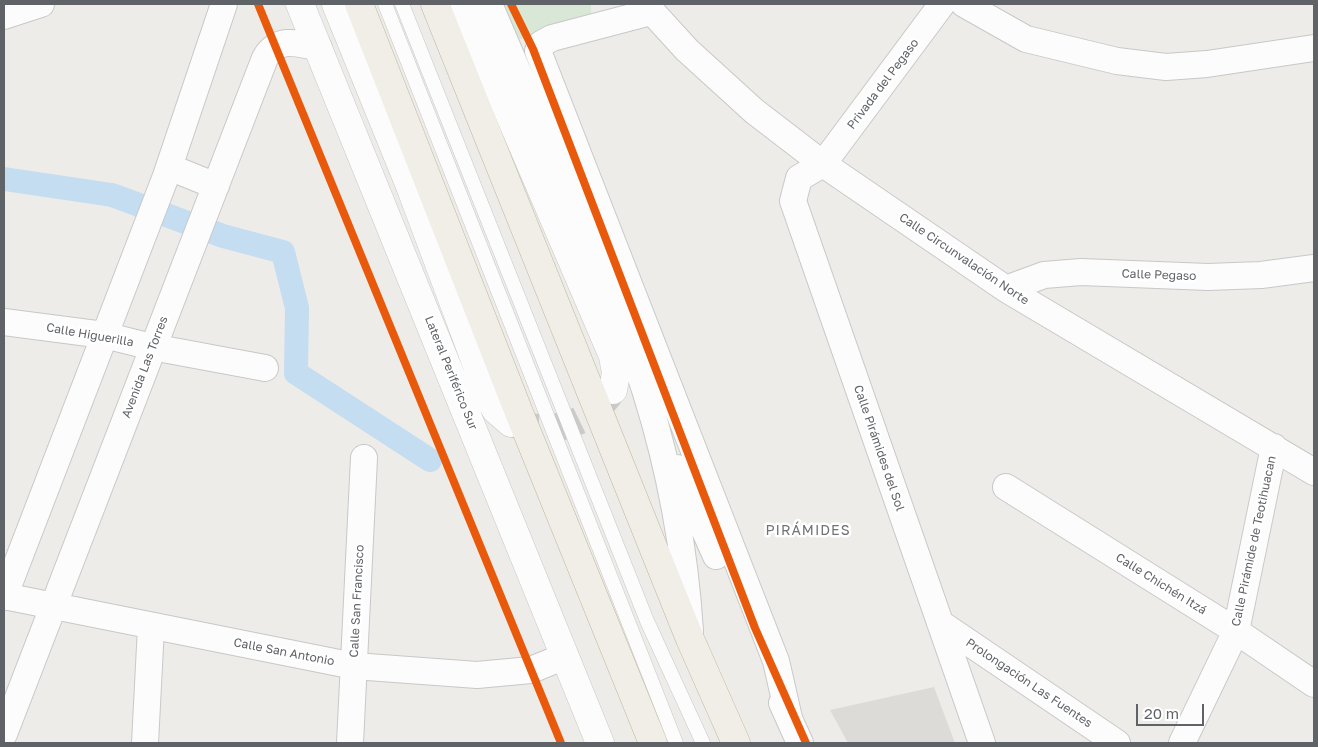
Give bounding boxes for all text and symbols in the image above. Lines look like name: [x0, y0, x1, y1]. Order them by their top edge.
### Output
street label: Privada del Pegaso: [844, 36, 922, 132]
street label: Calle Circunvalación Norte: [896, 210, 1032, 308]
street label: Calle Pegaso: [1121, 266, 1197, 284]
street label: Avenida Las Torres: [119, 314, 171, 420]
street label: Lateral Periférico Sur: [422, 314, 480, 432]
street label: Calle Higuerilla: [45, 320, 135, 350]
street label: Calle Pirámides del Sol: [851, 383, 907, 513]
street label: Calle Pirámide de Teotihuacan: [1229, 454, 1279, 628]
district label: PIRÁMIDES: [764, 523, 852, 539]
street label: Calle San Francisco: [347, 544, 367, 658]
street label: Calle Chichén Itzá: [1113, 550, 1209, 618]
street label: Calle San Antonio: [232, 635, 336, 669]
street label: Prolongación Las Fuentes: [963, 635, 1095, 731]
scale bar: [1138, 694, 1206, 726]
text: 20 m: [1144, 704, 1179, 722]

